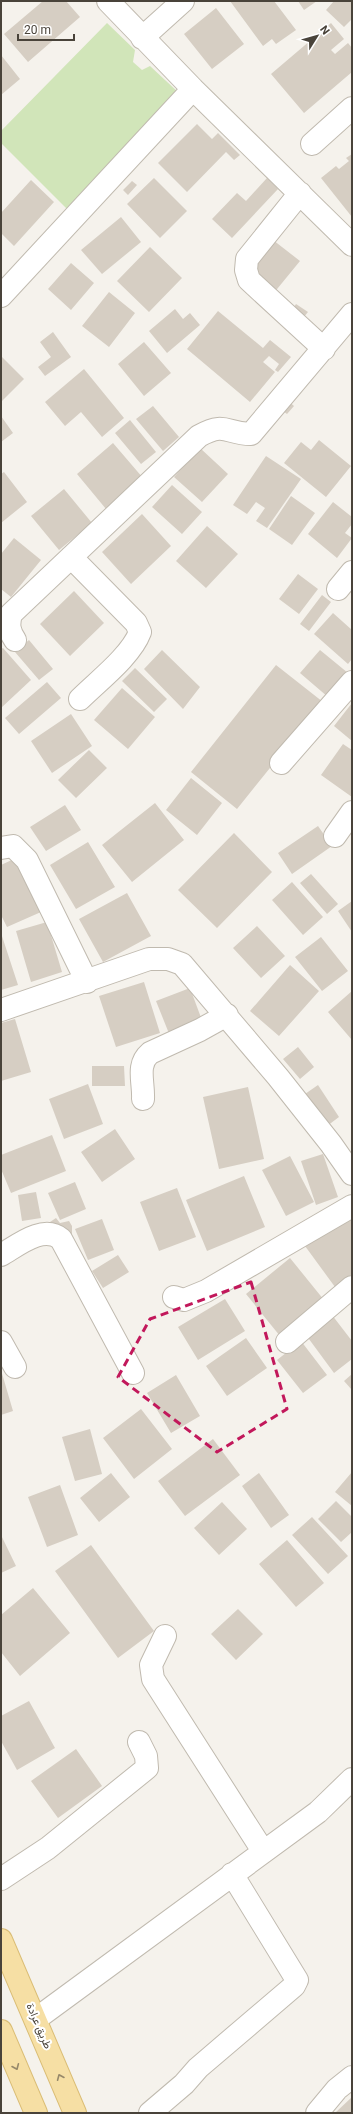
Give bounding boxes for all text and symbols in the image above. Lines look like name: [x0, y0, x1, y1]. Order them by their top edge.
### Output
scale bar: [18, 16, 74, 42]
north arrow: [297, 16, 337, 56]
text: 20 m: [24, 23, 51, 37]
text: N: [317, 23, 332, 37]
street label: طريق عرادة: [24, 2001, 54, 2051]
one-way arrow: [11, 2062, 19, 2070]
one-way arrow: [57, 2074, 65, 2081]

